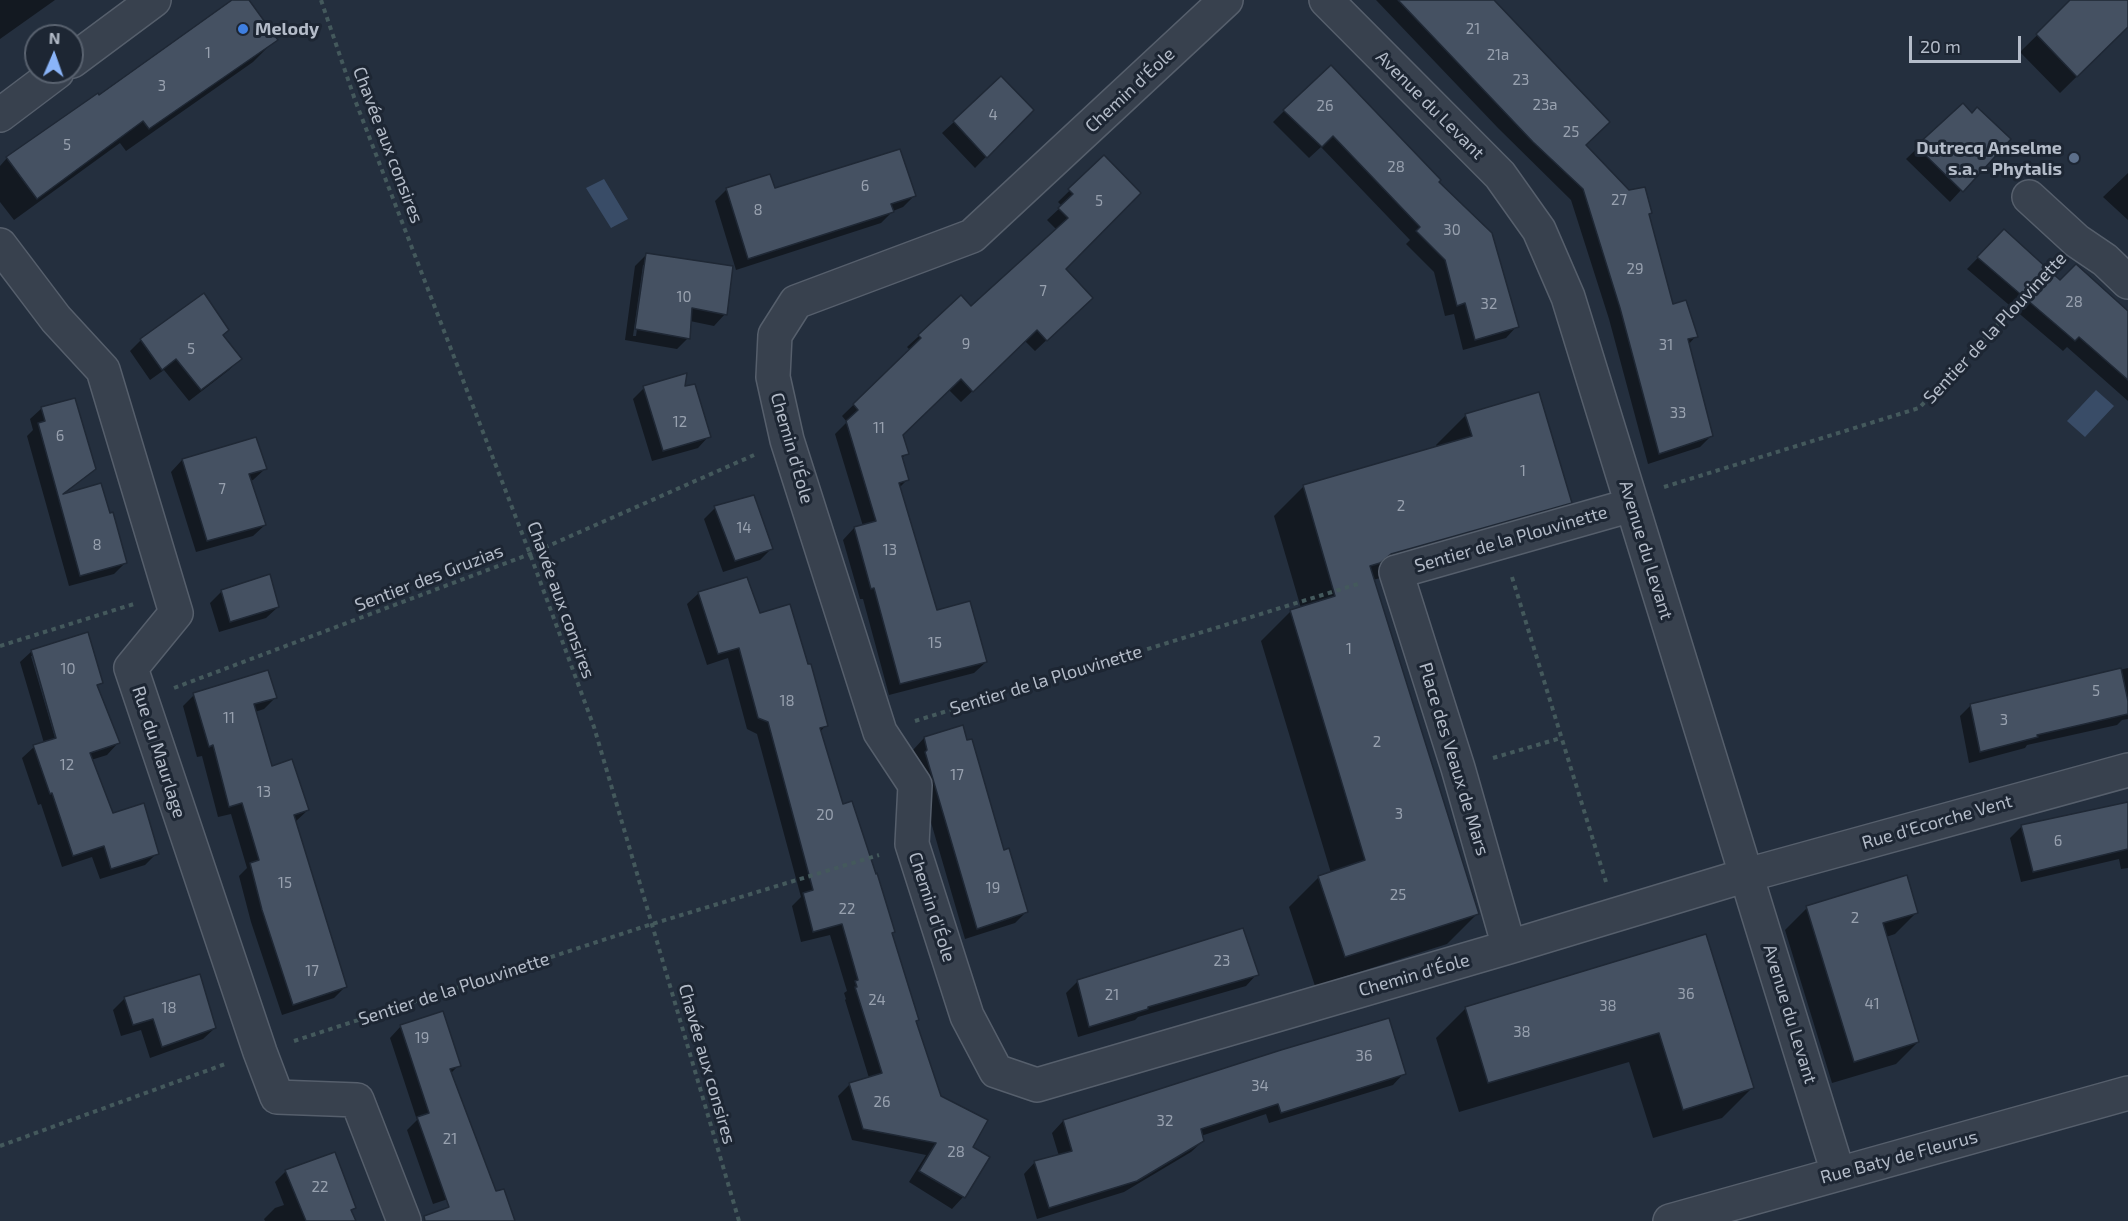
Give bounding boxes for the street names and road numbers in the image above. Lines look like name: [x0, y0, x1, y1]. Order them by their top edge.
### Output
street label: Chemin d'Éole: [1081, 43, 1179, 137]
street label: Avenue du Levant: [1371, 46, 1489, 164]
street label: Chavée aux consires: [348, 64, 428, 226]
street label: Sentier de la Plouvinette: [1919, 248, 2071, 408]
street label: Chemin d'Éole: [766, 390, 818, 506]
street label: Avenue du Levant: [1615, 478, 1677, 622]
street label: Sentier de la Plouvinette: [1412, 501, 1610, 577]
street label: Chavée aux consires: [523, 518, 599, 682]
street label: Sentier des Gruzias: [352, 540, 506, 616]
street label: Sentier de la Plouvinette: [947, 640, 1145, 720]
street label: Place des Veaux de Mars: [1414, 660, 1494, 858]
street label: Rue du Maurlage: [127, 683, 191, 821]
street label: Rue d'Ecorche Vent: [1859, 790, 2015, 854]
street label: Chemin d'Éole: [904, 849, 960, 965]
street label: Avenue du Levant: [1759, 942, 1821, 1086]
street label: Sentier de la Plouvinette: [356, 948, 552, 1030]
street label: Chemin d'Éole: [1356, 949, 1472, 1001]
street label: Chavée aux consires: [674, 981, 740, 1147]
street label: Rue Baty de Fleurus: [1818, 1126, 1980, 1188]

